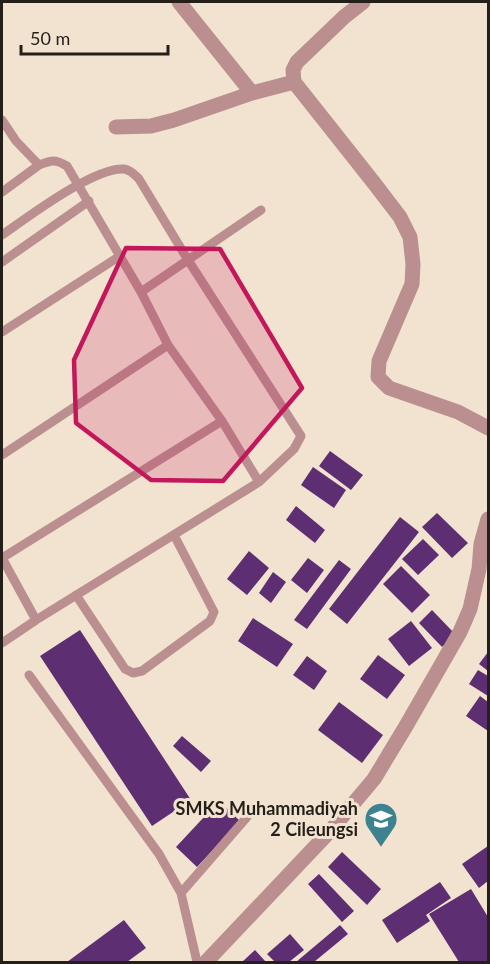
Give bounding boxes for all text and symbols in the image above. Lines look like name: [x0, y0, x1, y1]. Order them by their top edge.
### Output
scale bar: [21, 18, 168, 56]
text: 50 m: [30, 27, 70, 49]
place label: SMKS Muhammadiyah 2 Cileungsi: [176, 797, 358, 840]
school or university icon: SMKS Muhammadiyah 2 Cileungsi: [363, 801, 399, 848]

